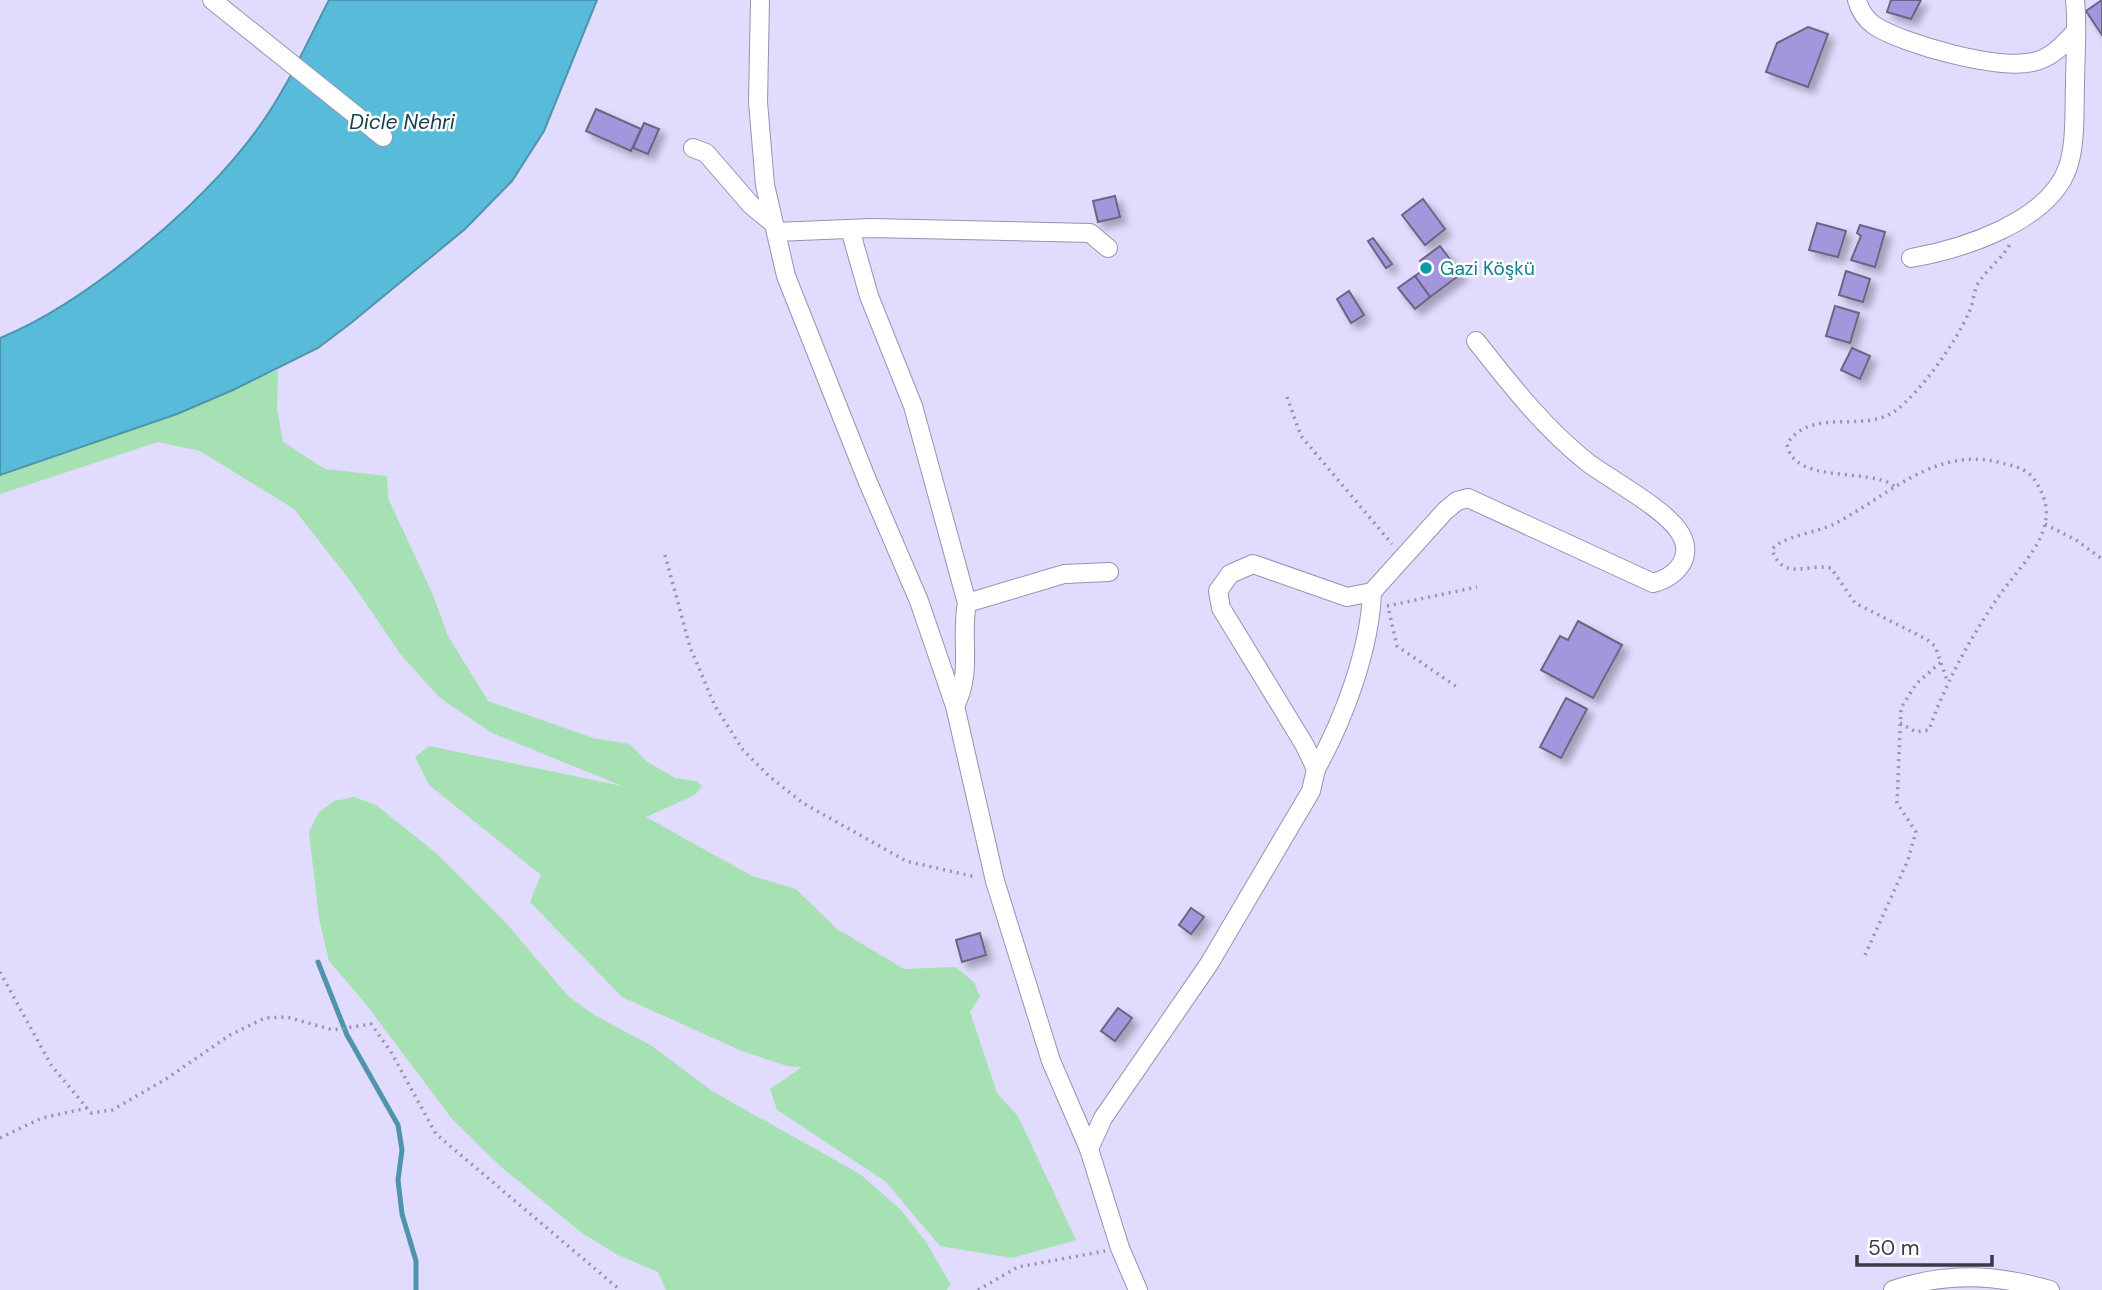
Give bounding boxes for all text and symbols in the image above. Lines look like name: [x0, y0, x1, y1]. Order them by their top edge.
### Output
water label: Dicle Nehri: [349, 108, 456, 136]
place label: Gazi Köşkü: [1440, 256, 1535, 281]
marker: Gazi Köşkü: [1418, 260, 1434, 276]
scale bar: [1857, 1224, 1992, 1268]
text: 50 m: [1868, 1234, 1919, 1262]

